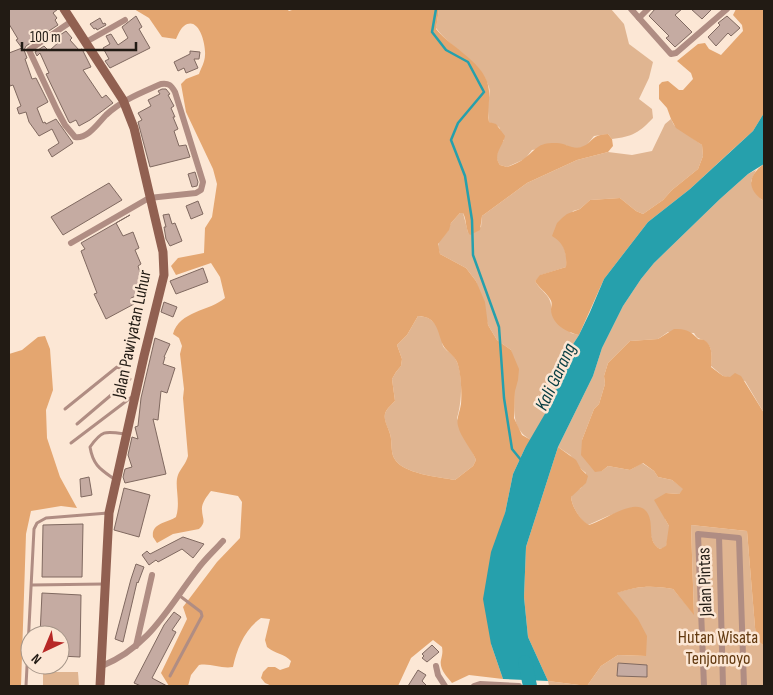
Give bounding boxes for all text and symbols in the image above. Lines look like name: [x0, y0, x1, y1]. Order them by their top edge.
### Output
scale bar: [22, 20, 136, 52]
text: 100 m: [30, 28, 61, 47]
street label: Jalan Pawiyatan Luhur: [108, 268, 156, 401]
water label: Kali Garang: [530, 339, 582, 414]
street label: Jalan Pintas: [693, 547, 717, 618]
north arrow: [20, 625, 70, 675]
park label: Hutan Wisata Tenjomoyo: [678, 627, 758, 669]
text: N: [28, 650, 45, 668]

